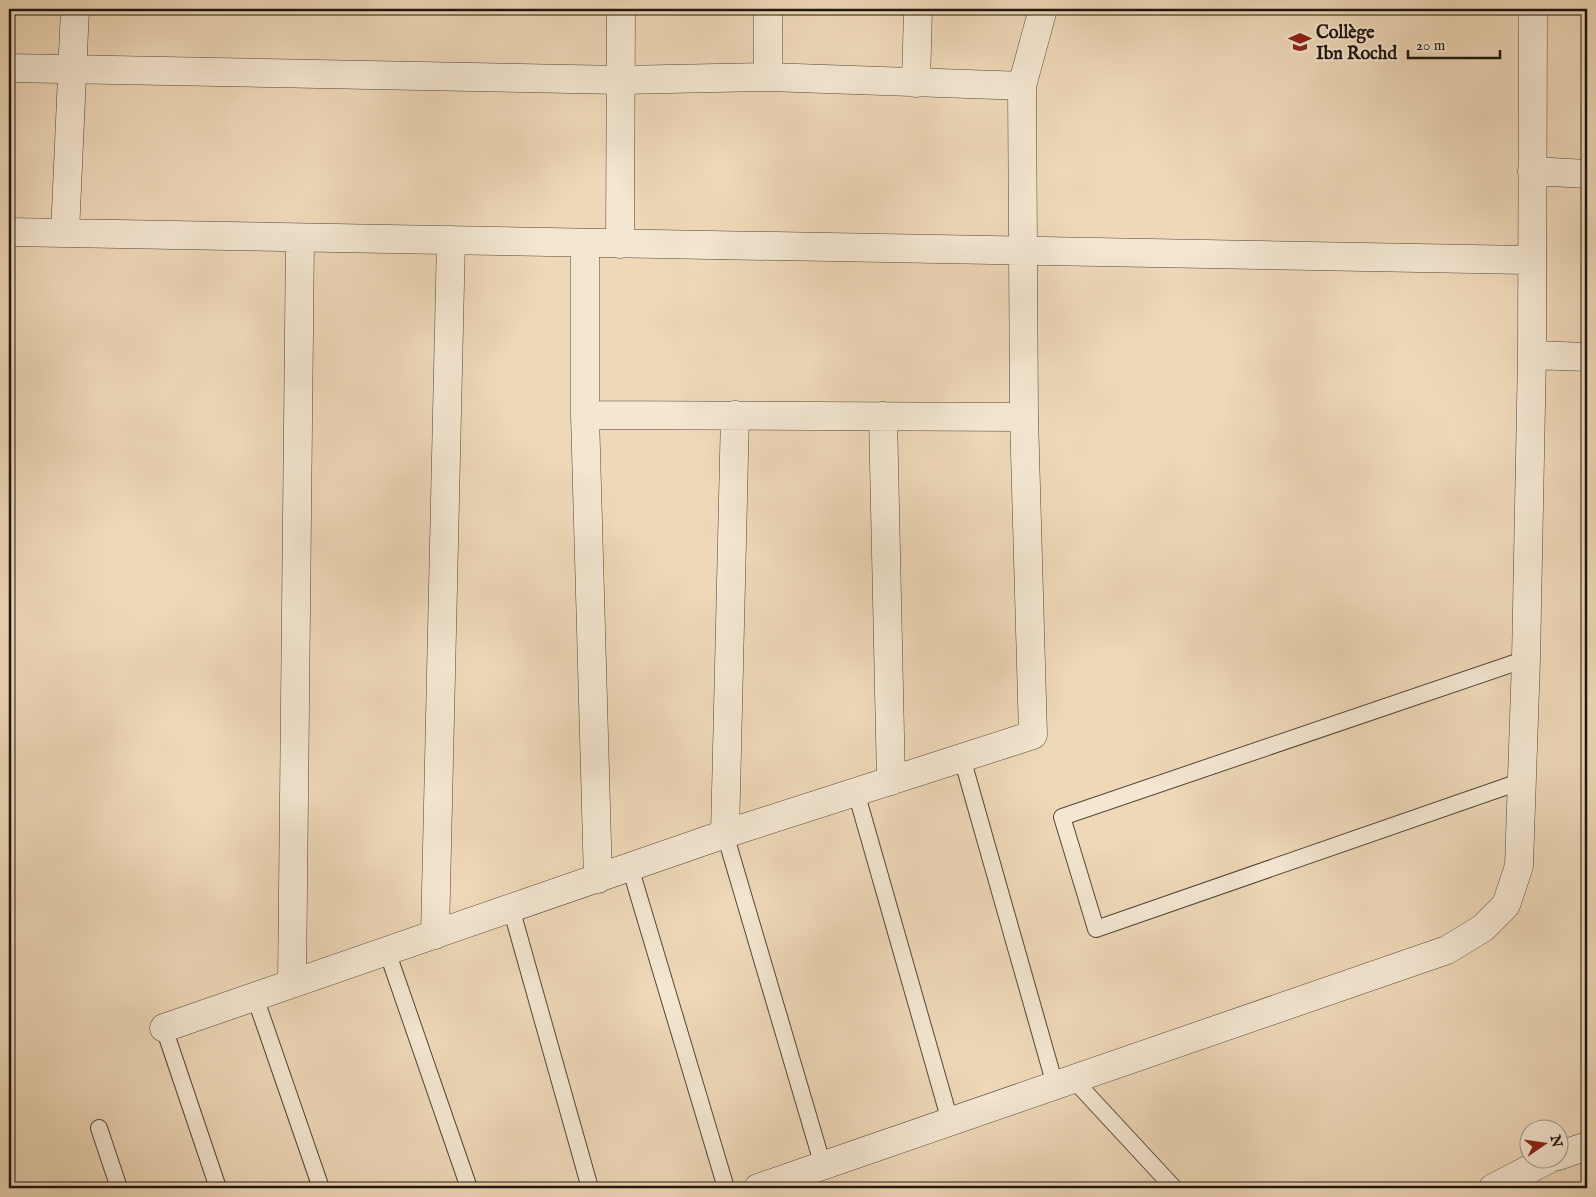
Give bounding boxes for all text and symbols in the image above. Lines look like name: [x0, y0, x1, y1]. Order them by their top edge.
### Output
place label: Collège Ibn Rochd: [1316, 22, 1397, 66]
scale bar: [1408, 28, 1501, 60]
school or university icon: Collège Ibn Rochd: [1287, 29, 1313, 55]
text: 20 m: [1416, 36, 1446, 55]
north arrow: [1518, 1120, 1568, 1170]
text: N: [1545, 1132, 1566, 1149]

